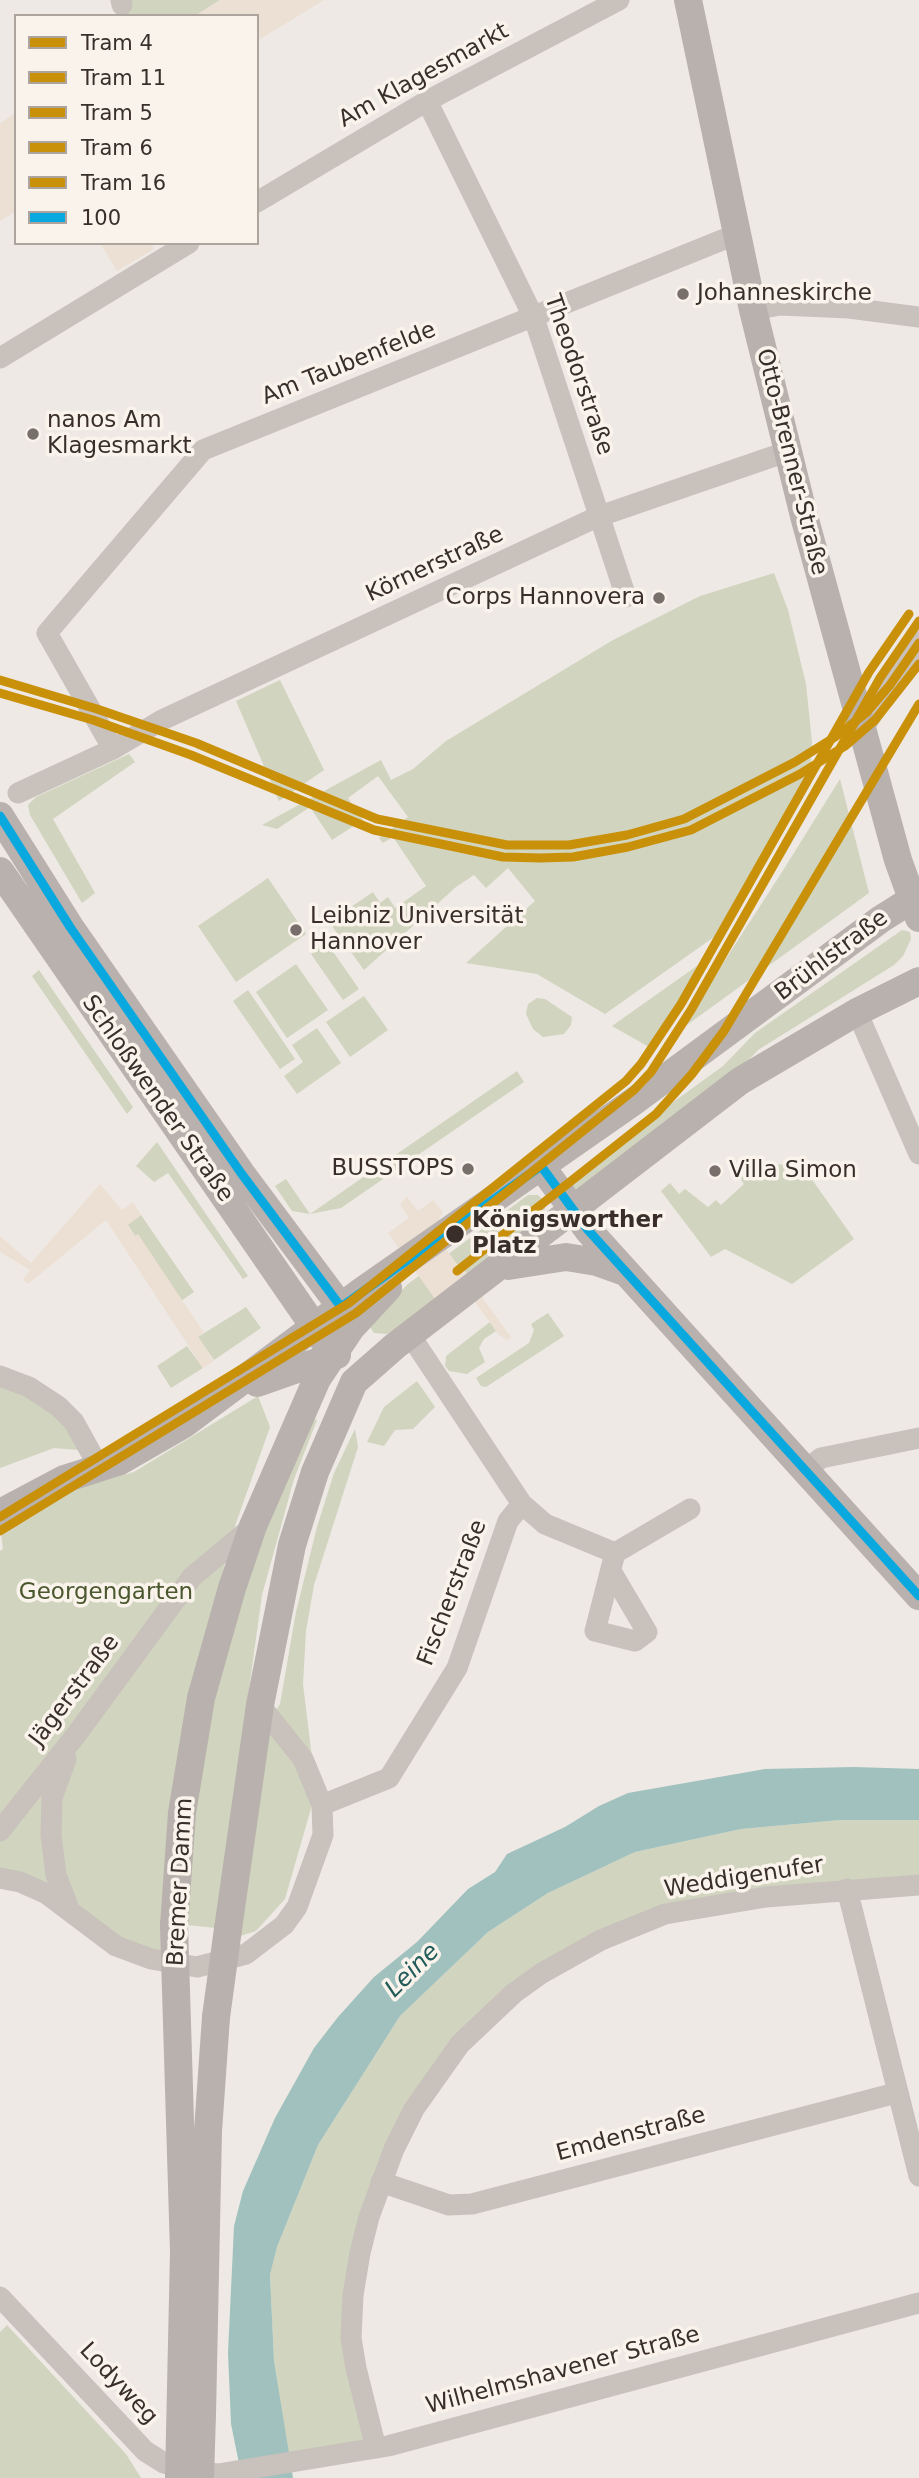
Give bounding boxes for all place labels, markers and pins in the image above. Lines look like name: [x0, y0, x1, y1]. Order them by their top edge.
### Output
place label: Johanneskirche: [697, 280, 872, 308]
marker: Johanneskirche: [675, 286, 691, 302]
place label: nanos Am Klagesmarkt: [47, 407, 192, 461]
marker: nanos Am Klagesmarkt: [25, 426, 41, 442]
place label: Corps Hannovera: [446, 584, 645, 612]
marker: Corps Hannovera: [651, 590, 667, 606]
place label: Leibniz Universität Hannover: [310, 903, 523, 957]
marker: Leibniz Universität Hannover: [288, 922, 304, 938]
place label: BUSSTOPS: [332, 1155, 454, 1183]
place label: Villa Simon: [729, 1157, 857, 1185]
marker: BUSSTOPS: [460, 1161, 476, 1177]
marker: Villa Simon: [707, 1163, 723, 1179]
place label: Königsworther Platz: [472, 1207, 662, 1261]
marker: Königsworther Platz: [444, 1223, 466, 1245]

